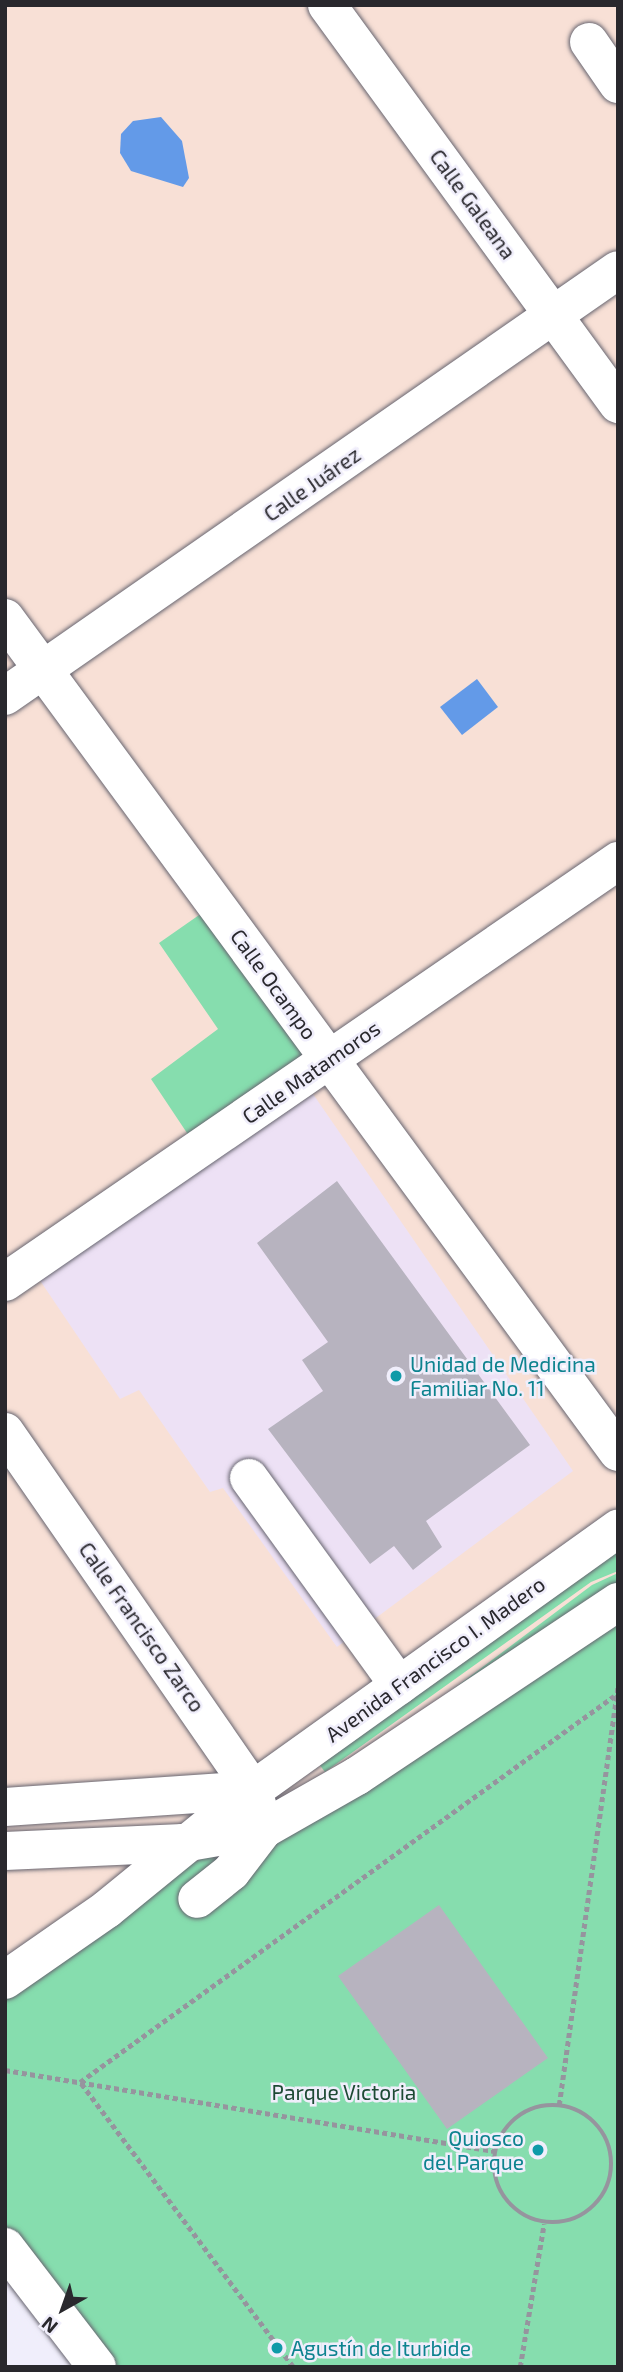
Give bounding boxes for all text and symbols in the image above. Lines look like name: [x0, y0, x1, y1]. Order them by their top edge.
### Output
street label: Calle Galeana: [425, 144, 521, 264]
street label: Calle Juárez: [259, 441, 365, 527]
street label: Calle Ocampo: [226, 924, 322, 1044]
street label: Calle Matamoros: [237, 1015, 385, 1129]
place label: Unidad de Medicina Familiar No. 11: [410, 1351, 596, 1401]
marker: Unidad de Medicina Familiar No. 11: [388, 1368, 404, 1384]
street label: Calle Francisco Zarco: [74, 1537, 210, 1717]
street label: Avenida Francisco I. Madero: [320, 1571, 550, 1747]
park label: Parque Victoria: [271, 2079, 417, 2105]
place label: Quiosco del Parque: [423, 2125, 524, 2175]
marker: Quiosco del Parque: [530, 2142, 546, 2158]
north arrow: [28, 2274, 98, 2344]
text: N: [37, 2312, 62, 2339]
place label: Agustín de Iturbide: [291, 2335, 471, 2361]
marker: Agustín de Iturbide: [269, 2340, 285, 2356]

